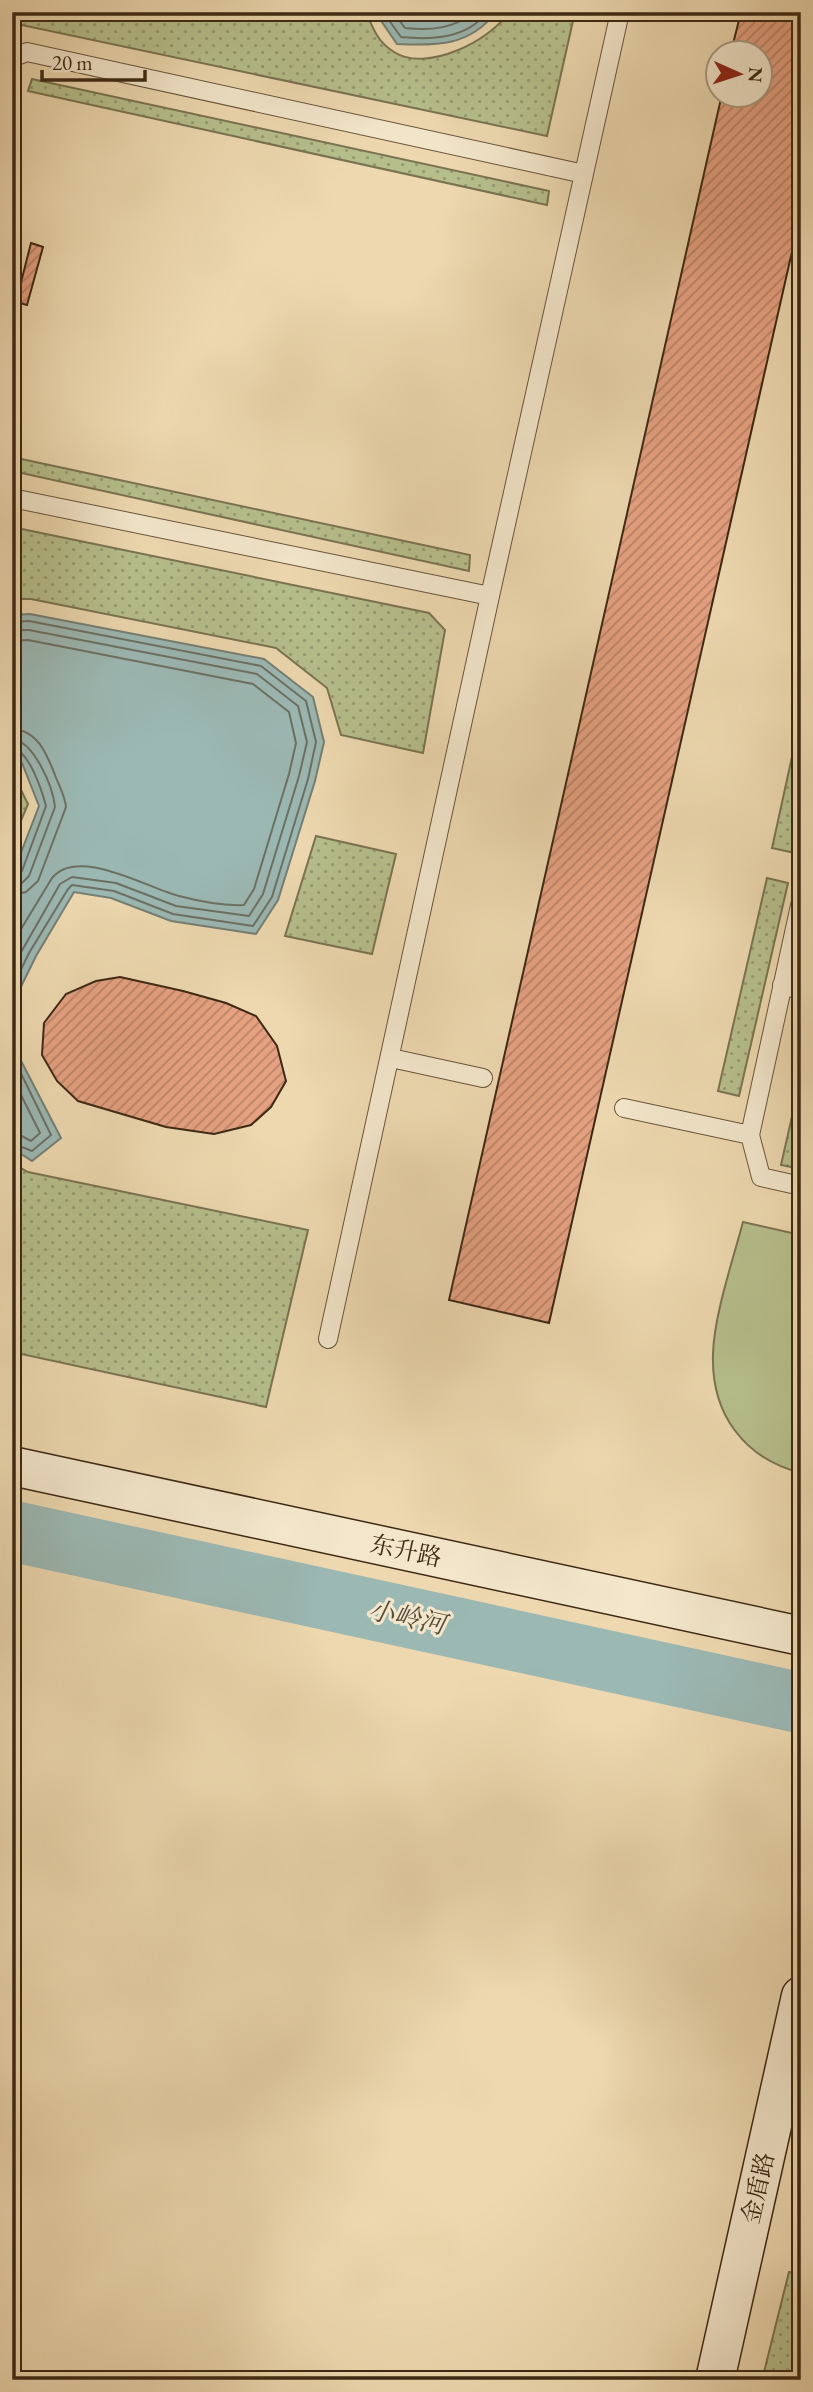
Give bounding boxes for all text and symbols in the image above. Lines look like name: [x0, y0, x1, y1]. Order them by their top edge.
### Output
scale bar: [42, 38, 145, 82]
north arrow: [704, 38, 774, 108]
text: 20 m: [52, 49, 93, 76]
text: N: [743, 67, 768, 84]
street label: 东升路: [368, 1528, 445, 1573]
water label: 小岭河: [365, 1592, 453, 1643]
street label: 金盾路: [734, 2149, 781, 2226]

